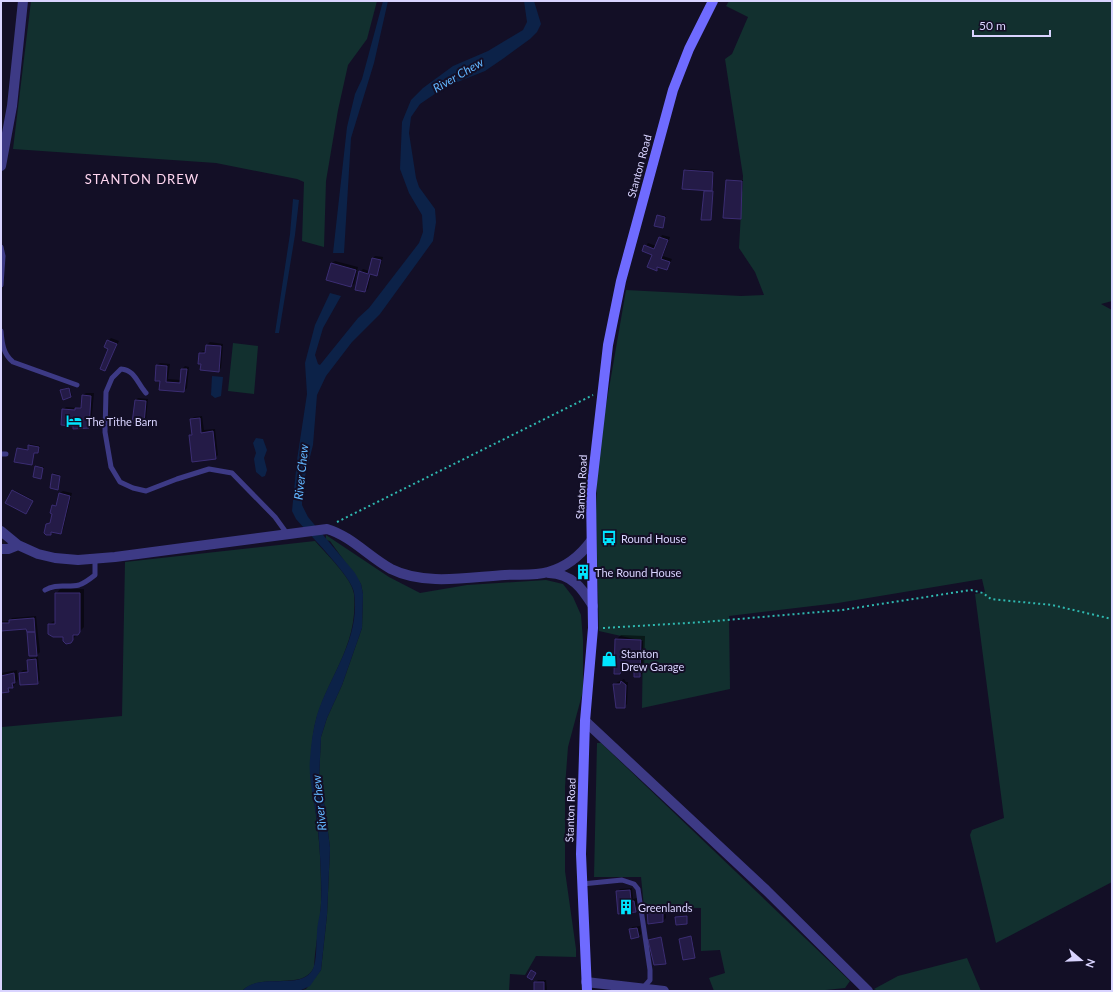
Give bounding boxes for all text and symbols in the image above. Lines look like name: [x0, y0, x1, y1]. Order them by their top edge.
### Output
scale bar: [973, 12, 1050, 38]
text: 50 m: [979, 18, 1006, 33]
water label: River Chew: [430, 54, 486, 95]
street label: Stanton Road: [624, 133, 654, 199]
district label: STANTON DREW: [85, 171, 199, 187]
hotel icon: The Tithe Barn: [65, 412, 83, 430]
place label: The Tithe Barn: [86, 415, 157, 428]
water label: River Chew: [291, 443, 311, 501]
street label: Stanton Road: [573, 454, 589, 520]
bus stop icon: Round House: [600, 529, 618, 547]
place label: Round House: [621, 532, 686, 545]
building icon: The Round House: [574, 563, 592, 581]
place label: The Round House: [595, 566, 682, 579]
place label: Stanton Drew Garage: [621, 647, 684, 673]
shop icon: Stanton Drew Garage: [600, 650, 618, 668]
water label: River Chew: [309, 774, 329, 832]
street label: Stanton Road: [562, 777, 578, 843]
building icon: Greenlands: [617, 898, 635, 916]
place label: Greenlands: [638, 901, 693, 914]
north arrow: [1061, 940, 1101, 980]
text: N: [1083, 957, 1098, 970]

